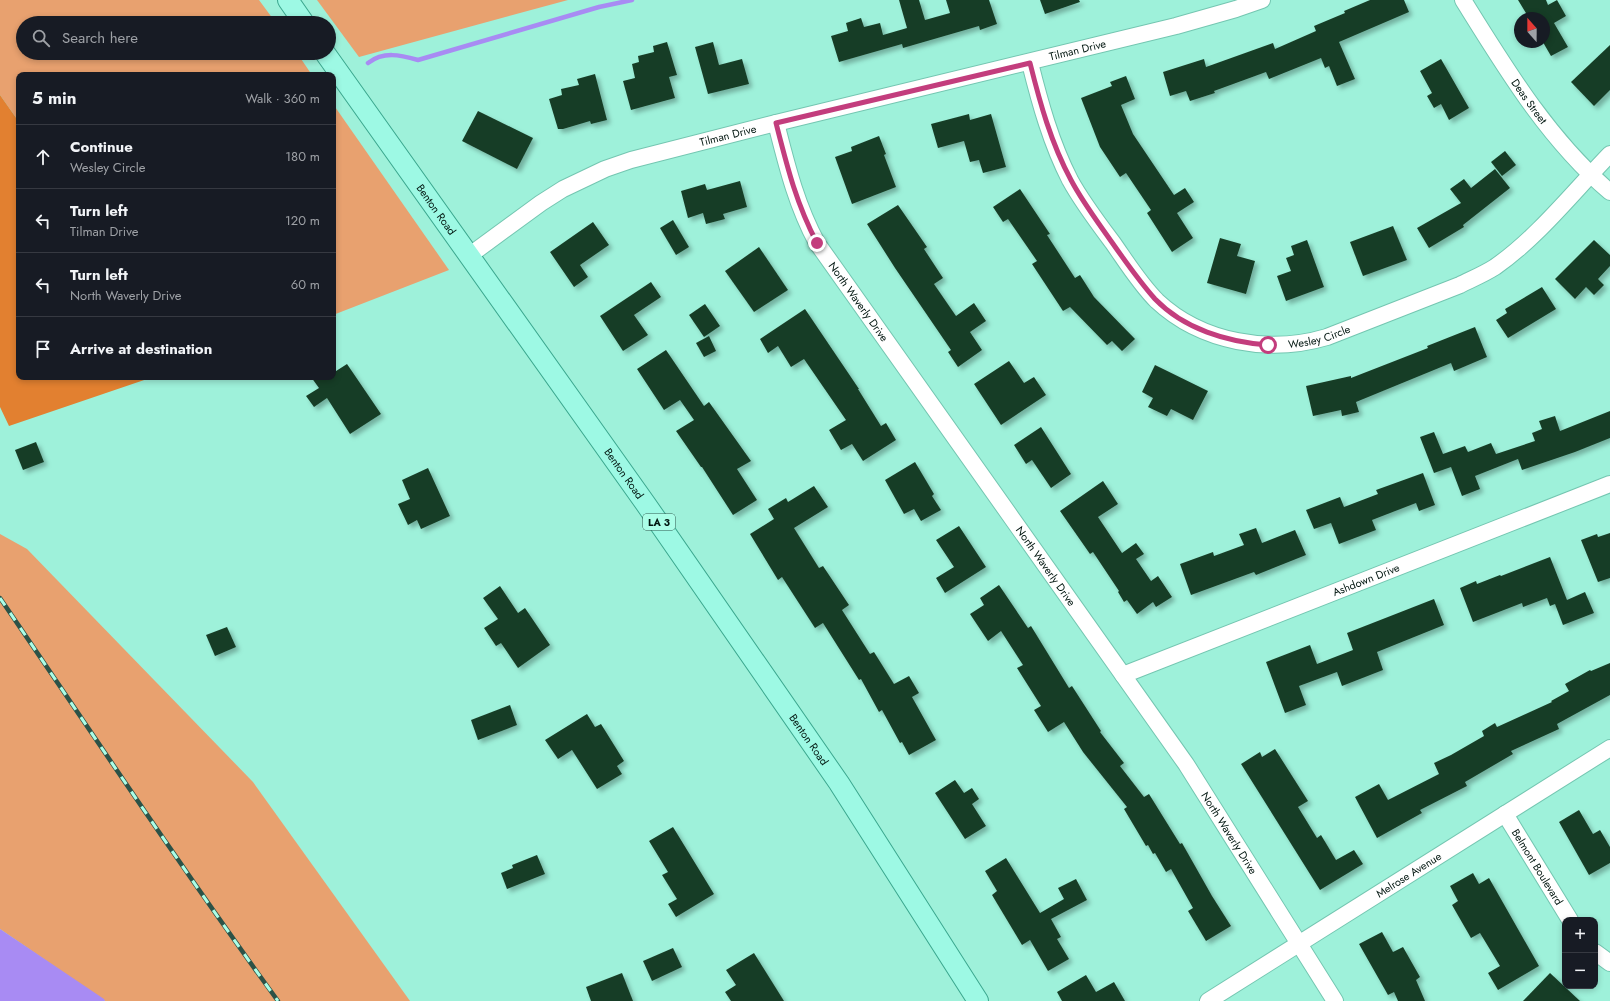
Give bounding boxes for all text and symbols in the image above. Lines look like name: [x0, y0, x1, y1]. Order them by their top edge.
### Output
north arrow: [1514, 12, 1550, 48]
search box: [16, 16, 336, 60]
icon: search: [30, 27, 52, 49]
text: Search here: [62, 27, 138, 49]
street label: Tilman Drive: [1047, 35, 1108, 64]
street label: Deas Street: [1507, 75, 1551, 128]
text: 5 min: [32, 86, 76, 110]
text: Walk · 360 m: [245, 89, 320, 108]
street label: Tilman Drive: [698, 120, 758, 150]
text: Continue: [70, 136, 133, 158]
icon: ahead: [32, 146, 54, 168]
text: 180 m: [285, 147, 320, 166]
text: Wesley Circle: [70, 158, 145, 177]
street label: Benton Road: [413, 181, 460, 238]
text: Turn left: [70, 200, 128, 222]
icon: left: [32, 210, 54, 232]
text: 120 m: [285, 211, 320, 230]
text: Tilman Drive: [70, 222, 138, 241]
route end: [808, 234, 826, 252]
street label: North Waverly Drive: [825, 258, 893, 345]
text: Turn left: [70, 264, 128, 286]
icon: left: [32, 274, 54, 296]
text: 60 m: [291, 275, 320, 294]
text: North Waverly Drive: [70, 286, 181, 305]
street label: Wesley Circle: [1287, 321, 1353, 352]
route start: [1259, 336, 1277, 354]
icon: arrive: [32, 338, 54, 360]
text: Arrive at destination: [70, 338, 212, 360]
street label: Benton Road: [600, 445, 648, 502]
road number: LA 3: [643, 514, 675, 530]
street label: North Waverly Drive: [1012, 523, 1080, 609]
street label: Ashdown Drive: [1330, 559, 1402, 600]
street label: Benton Road: [786, 711, 832, 768]
street label: North Waverly Drive: [1197, 789, 1261, 877]
street label: Belmont Boulevard: [1508, 826, 1567, 908]
street label: Melrose Avenue: [1373, 848, 1445, 901]
map controls: [1562, 917, 1598, 989]
button: +: [1562, 917, 1598, 953]
button: −: [1562, 953, 1598, 989]

